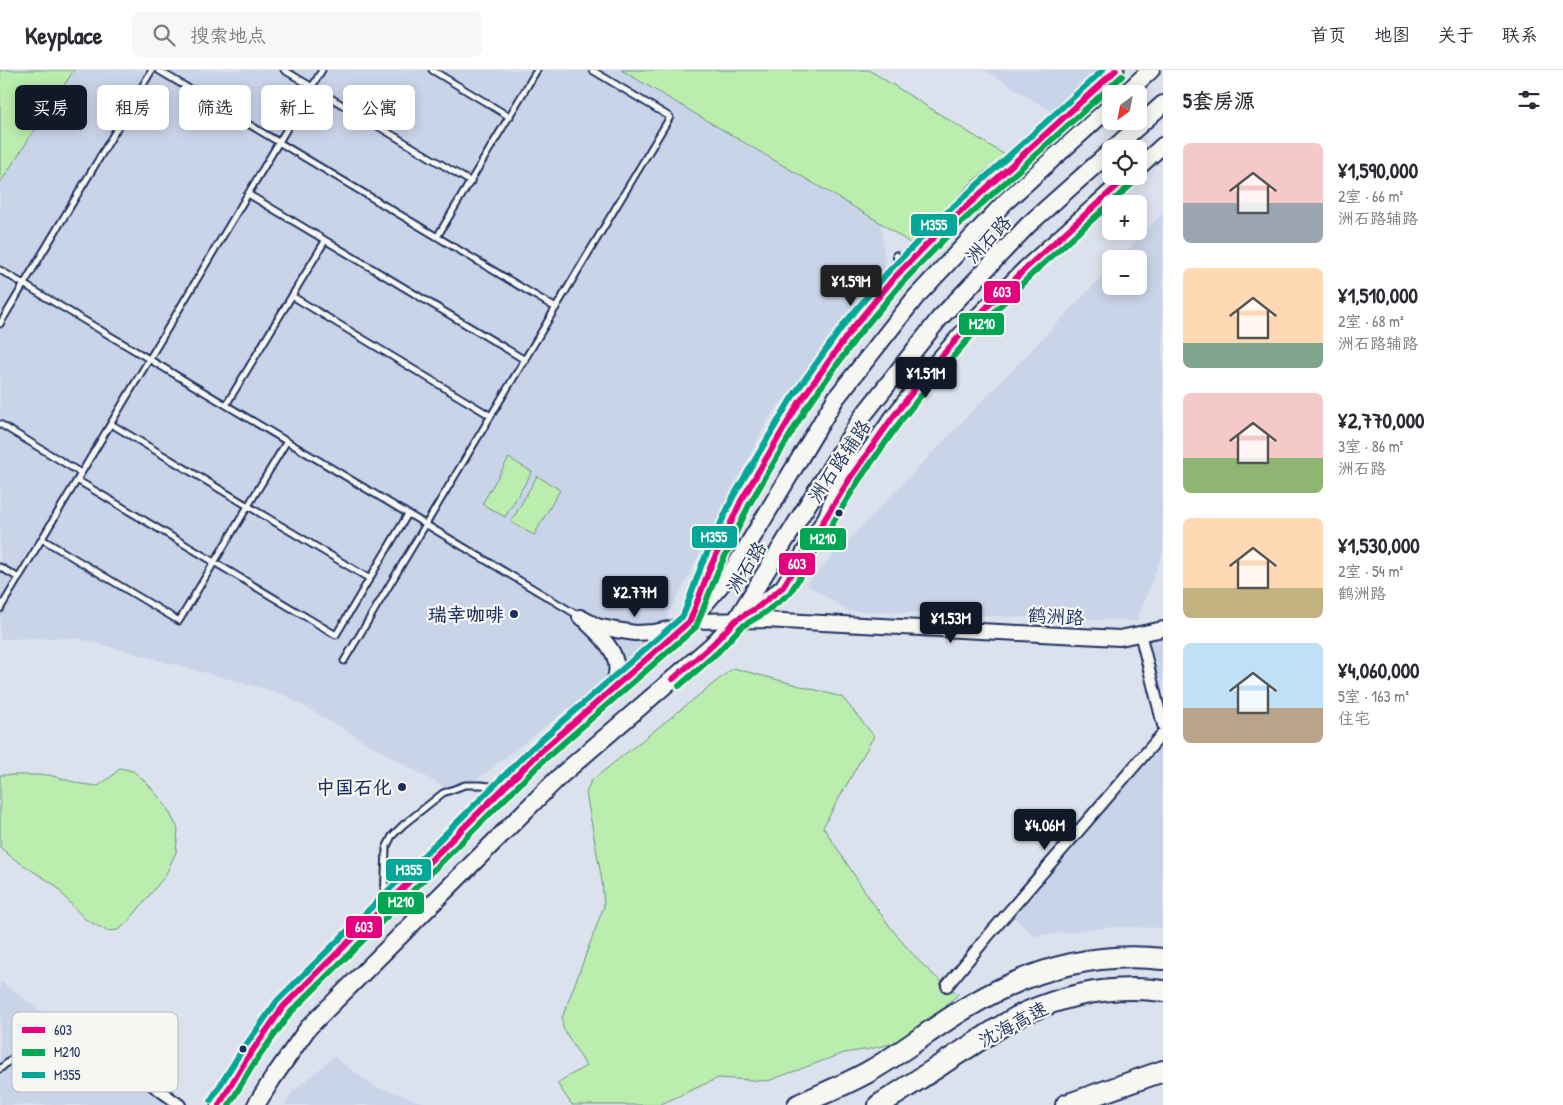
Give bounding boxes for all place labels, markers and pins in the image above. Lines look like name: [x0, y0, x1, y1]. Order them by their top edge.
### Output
pin: ¥1.59M: [810, 264, 892, 307]
pin: ¥1.51M: [885, 356, 967, 399]
unlabelled marker: [834, 508, 844, 518]
pin: ¥2.77M: [594, 576, 676, 618]
place label: 瑞幸咖啡: [428, 601, 504, 627]
pin: ¥1.53M: [910, 602, 992, 644]
marker: 瑞幸咖啡: [508, 608, 520, 620]
place label: 中国石化: [316, 774, 392, 800]
marker: 中国石化: [396, 781, 408, 793]
pin: ¥4.06M: [1004, 808, 1086, 851]
unlabelled marker: [238, 1044, 248, 1054]

